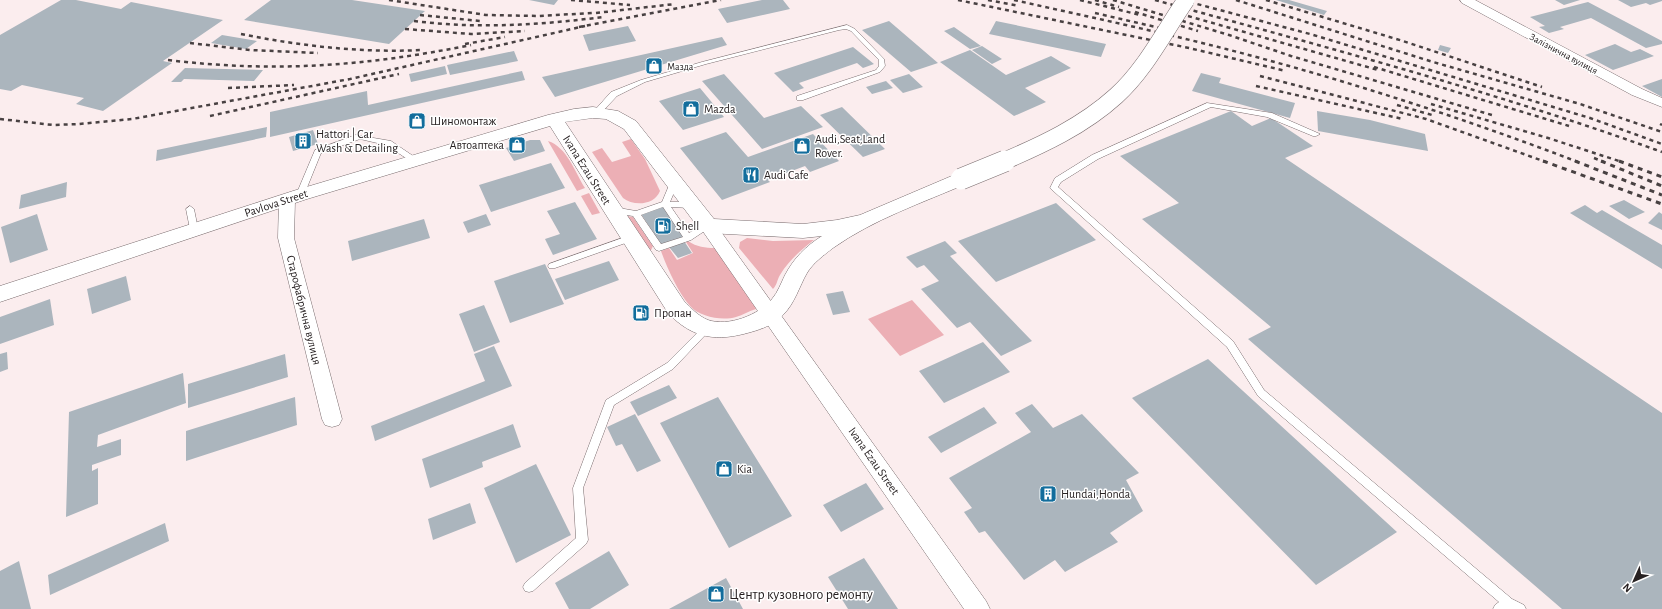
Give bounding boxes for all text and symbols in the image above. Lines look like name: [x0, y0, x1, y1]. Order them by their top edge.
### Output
street label: Залізнична вулиця: [1528, 32, 1599, 76]
shop icon: Мазда: [644, 56, 664, 76]
place label: Мазда: [667, 62, 694, 72]
shop icon: Mazda: [681, 99, 701, 119]
place label: Mazda: [704, 103, 736, 115]
shop icon: Шиномонтаж: [407, 111, 427, 131]
place label: Шиномонтаж: [430, 115, 497, 127]
place label: Hattori | Car Wash & Detailing: [316, 127, 398, 154]
building icon: Hattori | Car Wash & Detailing: [293, 131, 313, 151]
street label: Ivana Ezau Street: [561, 133, 613, 207]
place label: Audi,Seat,Land Rover.: [815, 133, 885, 159]
shop icon: Автоаптека: [507, 135, 527, 155]
shop icon: Audi,Seat,Land Rover.: [792, 136, 812, 156]
place label: Автоаптека: [450, 139, 505, 151]
restaurant icon: Audi Cafe: [741, 165, 761, 185]
place label: Audi Cafe: [764, 169, 809, 181]
street label: Pavlova Street: [243, 187, 309, 219]
fuel station icon: Shell: [653, 216, 673, 236]
place label: Shell: [676, 220, 699, 232]
street label: Старофабрична вулиця: [284, 254, 323, 366]
fuel station icon: Пропан: [631, 303, 651, 323]
place label: Пропан: [654, 307, 692, 319]
street label: Ivana Ezau Street: [846, 425, 902, 497]
shop icon: Kia: [714, 459, 734, 479]
place label: Kia: [737, 463, 752, 475]
building icon: Hundai,Honda: [1038, 484, 1058, 504]
place label: Hundai,Honda: [1061, 488, 1131, 500]
north arrow: [1614, 561, 1654, 601]
text: N: [1621, 581, 1634, 594]
shop icon: Центр кузовного ремонту: [706, 584, 726, 604]
place label: Центр кузовного ремонту: [729, 588, 873, 602]

